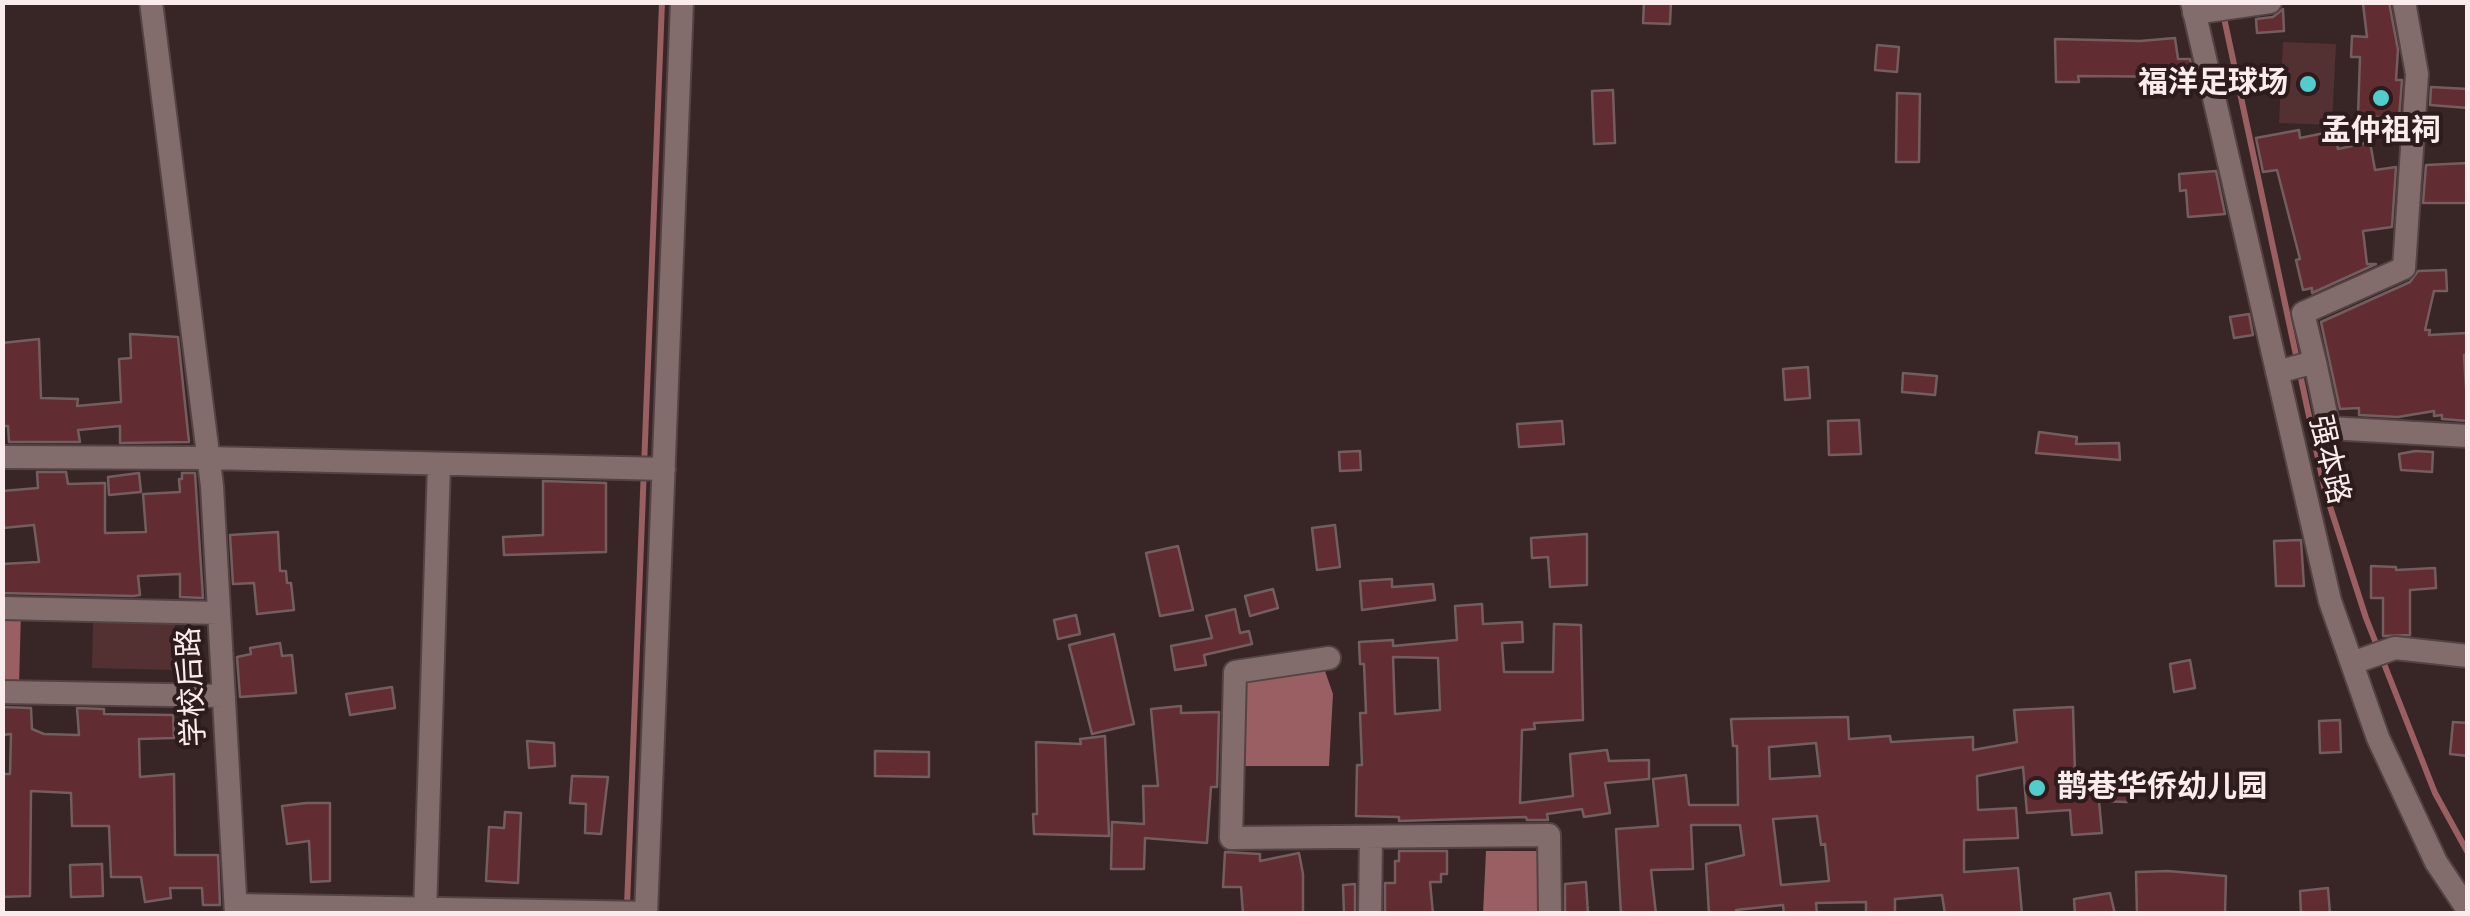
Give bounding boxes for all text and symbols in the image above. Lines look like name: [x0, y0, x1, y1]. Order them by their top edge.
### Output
place label: 福洋足球场: [2138, 66, 2288, 102]
marker: 福洋足球场: [2297, 73, 2319, 95]
marker: 孟仲祖祠: [2370, 87, 2392, 109]
place label: 孟仲祖祠: [2321, 114, 2441, 150]
street label: 强本路: [2300, 412, 2356, 508]
street label: 学校后路: [172, 626, 214, 748]
place label: 鹊巷华侨幼儿园: [2057, 770, 2267, 806]
marker: 鹊巷华侨幼儿园: [2026, 777, 2048, 799]

